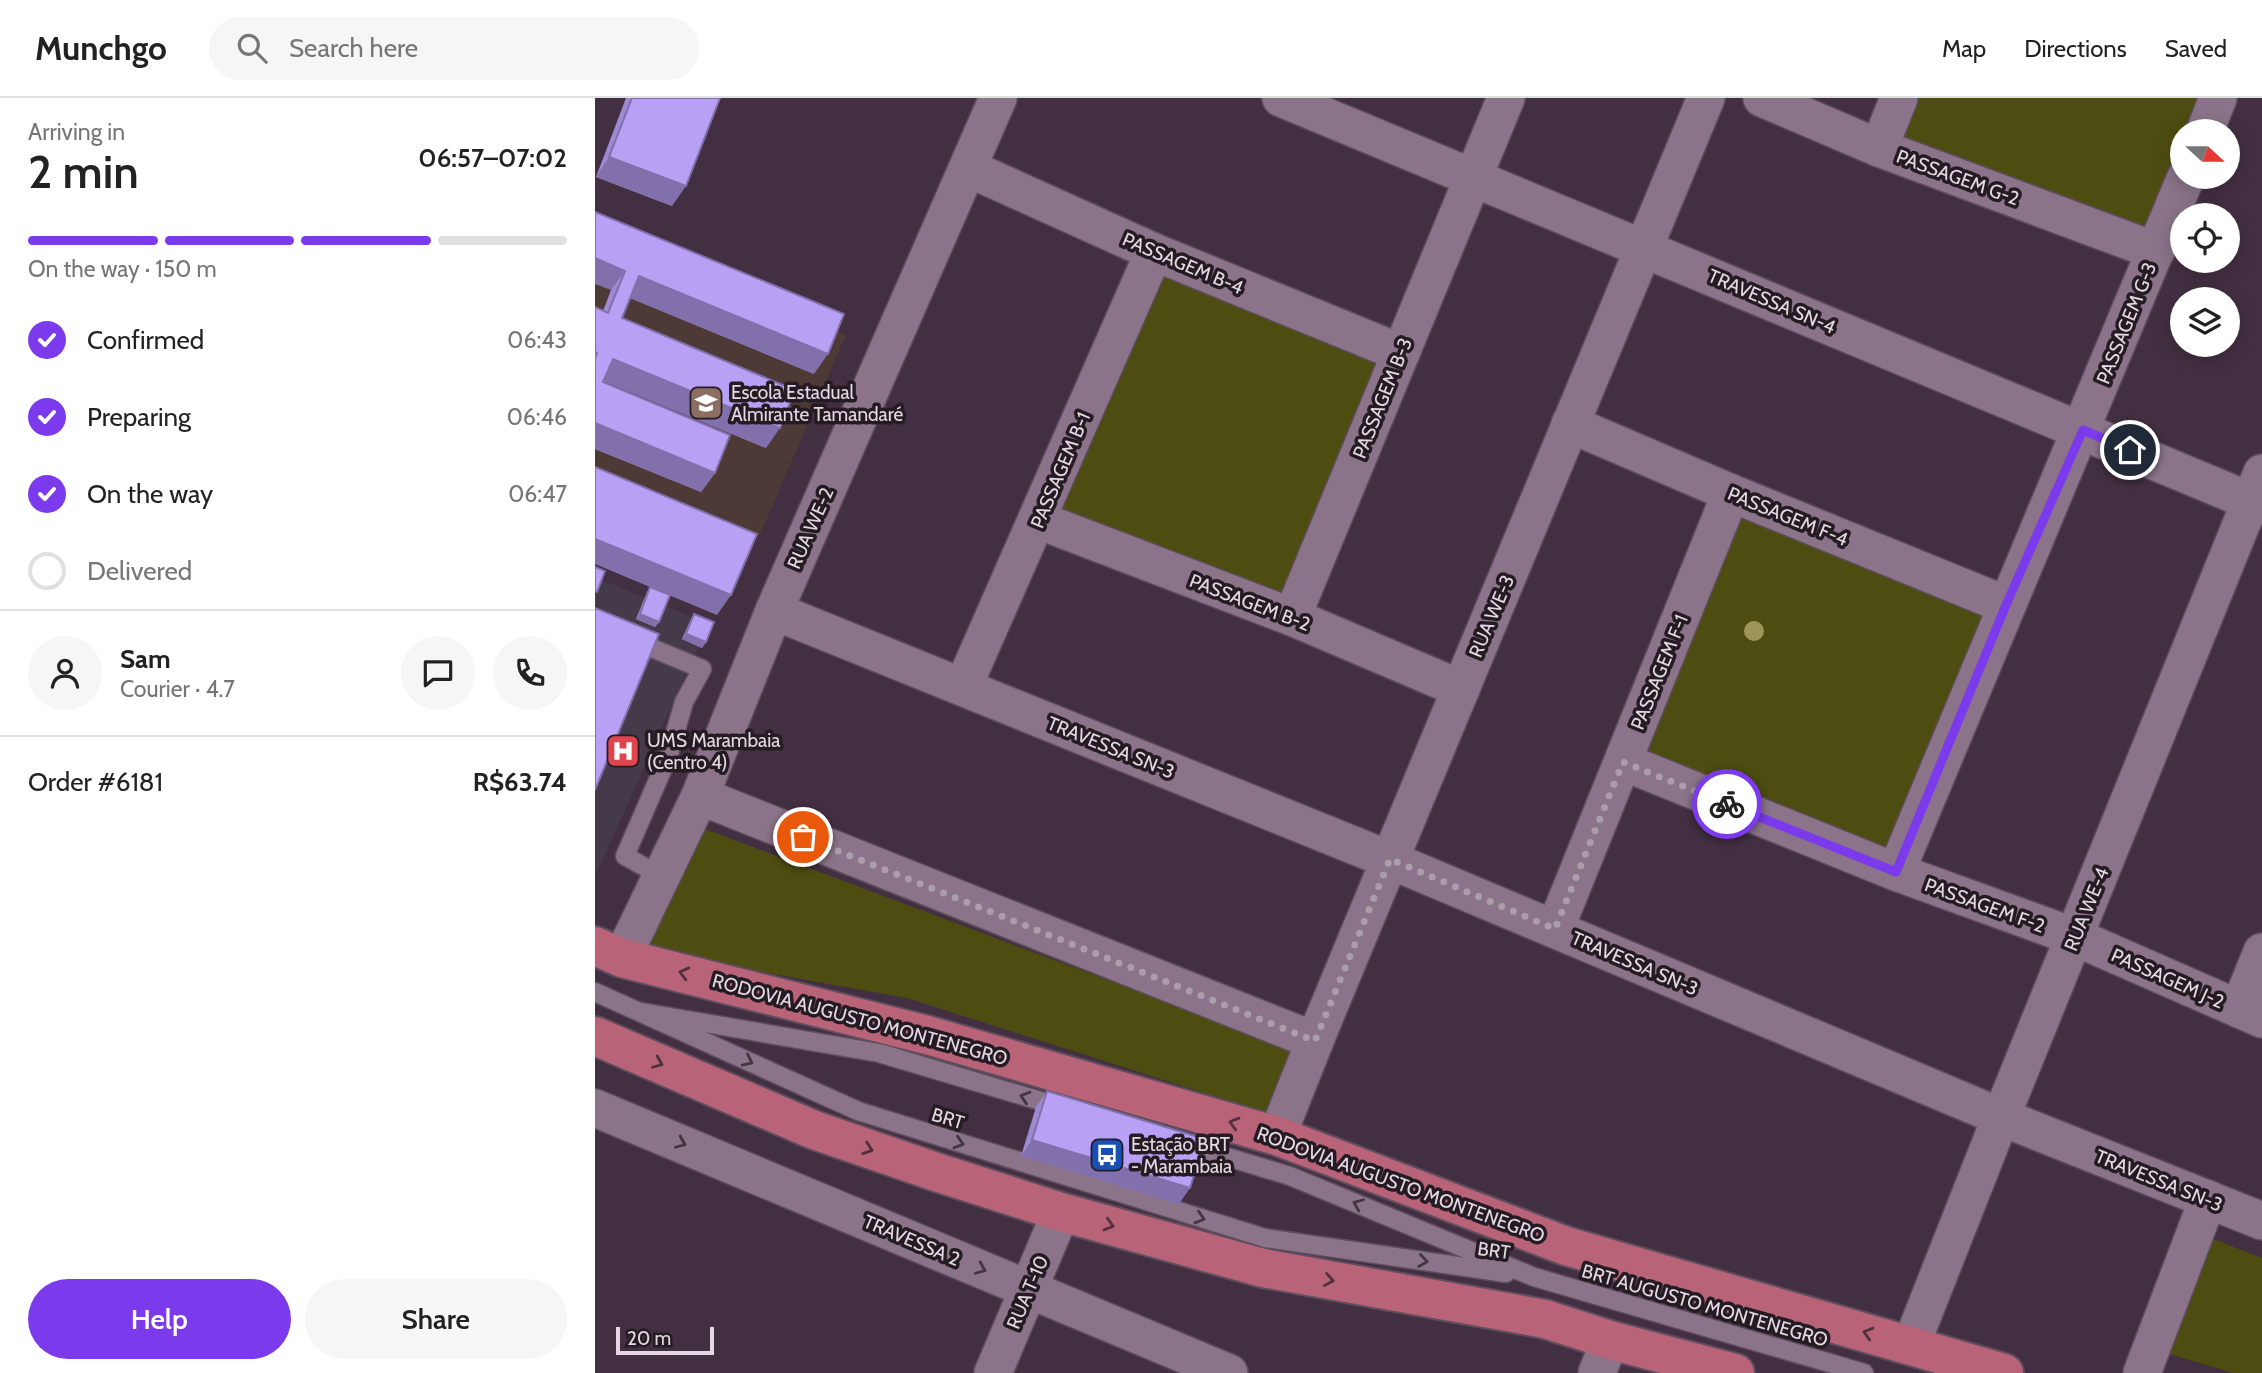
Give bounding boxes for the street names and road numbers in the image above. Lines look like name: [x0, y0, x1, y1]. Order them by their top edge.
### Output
street label: PASSAGEM G-2: [1893, 145, 2022, 210]
street label: PASSAGEM B-4: [1119, 228, 1247, 299]
street label: PASSAGEM G-3: [2092, 259, 2161, 387]
street label: TRAVESSA SN-4: [1705, 264, 1839, 339]
street label: PASSAGEM B-3: [1348, 335, 1417, 462]
street label: PASSAGEM B-1: [1026, 409, 1095, 532]
street label: PASSAGEM F-4: [1724, 482, 1851, 551]
street label: RUA WE-2: [782, 484, 839, 573]
street label: PASSAGEM B-2: [1186, 569, 1313, 636]
street label: RUA WE-3: [1464, 572, 1519, 661]
street label: PASSAGEM F-1: [1626, 611, 1693, 733]
street label: TRAVESSA SN-3: [1044, 711, 1178, 783]
street label: RUA WE-4: [2059, 864, 2114, 954]
street label: PASSAGEM F-2: [1922, 873, 2048, 938]
street label: TRAVESSA SN-3: [1568, 926, 1702, 1000]
street label: PASSAGEM J-2: [2108, 943, 2228, 1014]
street label: RODOVIA AUGUSTO MONTENEGRO: [710, 969, 1010, 1070]
street label: BRT: [929, 1103, 967, 1134]
street label: RODOVIA AUGUSTO MONTENEGRO: [1254, 1122, 1548, 1247]
street label: TRAVESSA SN-3: [2092, 1144, 2226, 1216]
street label: TRAVESSA 2: [860, 1210, 964, 1271]
street label: BRT: [1476, 1237, 1512, 1264]
street label: RUA T-10: [1002, 1252, 1053, 1332]
street label: BRT AUGUSTO MONTENEGRO: [1579, 1259, 1831, 1352]

